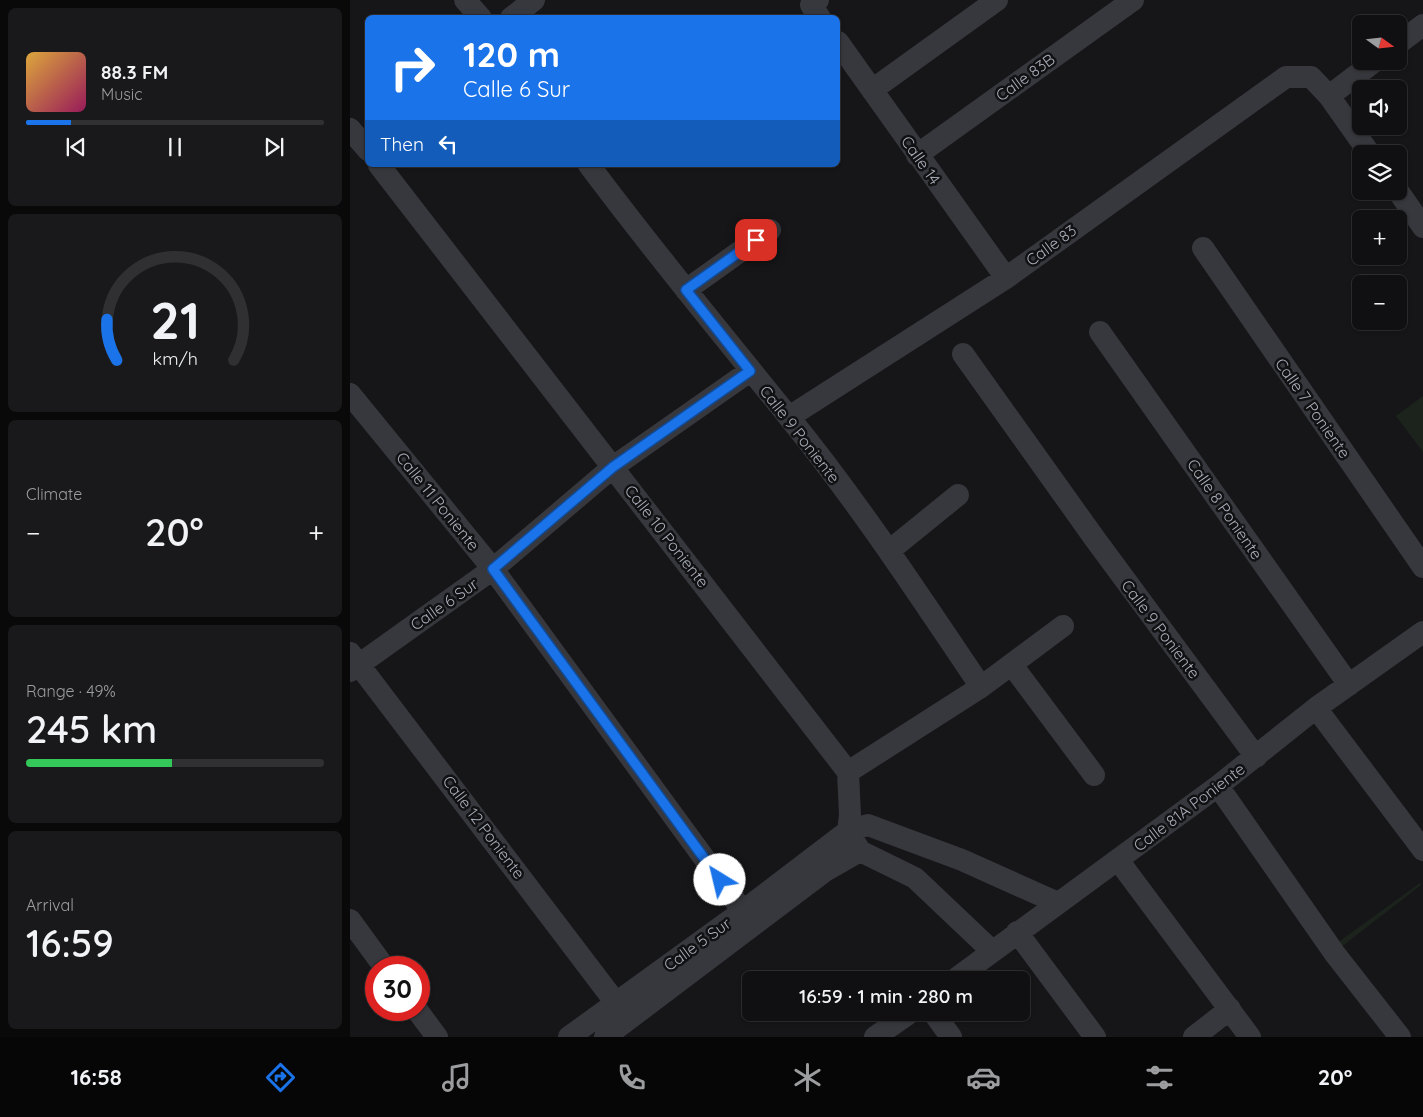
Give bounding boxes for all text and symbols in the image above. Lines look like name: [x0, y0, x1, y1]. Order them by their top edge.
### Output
north arrow: [1352, 15, 1408, 70]
map controls: [1352, 15, 1407, 330]
text: 120 m: [463, 32, 560, 76]
icon: right: [380, 35, 445, 100]
street label: Calle 83B: [992, 49, 1058, 105]
text: 88.3 FM: [101, 60, 168, 84]
text: Calle 6 Sur: [463, 75, 570, 103]
button: sound: [1352, 80, 1407, 135]
text: Music: [101, 84, 143, 104]
icon: left: [434, 130, 462, 158]
text: Then: [380, 132, 424, 156]
street label: Calle 14: [897, 132, 945, 188]
icon: previous: [62, 133, 90, 161]
icon: pause: [161, 133, 189, 161]
icon: next: [260, 133, 288, 161]
button: layers: [1352, 145, 1407, 200]
button: +: [1352, 210, 1407, 265]
pin: [735, 219, 777, 261]
street label: Calle 83: [1022, 220, 1080, 270]
icon: arrive: [742, 226, 770, 254]
button: −: [1352, 275, 1407, 330]
text: 21: [150, 287, 200, 352]
text: km/h: [152, 347, 198, 369]
street label: Calle 7 Poniente: [1271, 354, 1355, 462]
street label: Calle 9 Poniente: [756, 381, 844, 487]
street label: Calle 11 Poniente: [392, 448, 484, 554]
street label: Calle 8 Poniente: [1183, 455, 1267, 563]
street label: Calle 10 Poniente: [621, 481, 713, 591]
text: Climate: [26, 484, 82, 504]
text: 20°: [145, 508, 204, 556]
text: −: [26, 515, 41, 550]
text: +: [308, 515, 324, 550]
street label: Calle 6 Sur: [406, 573, 482, 635]
street label: Calle 9 Poniente: [1117, 576, 1205, 682]
text: Range · 49%: [26, 681, 116, 701]
text: 245 km: [26, 705, 157, 753]
street label: Calle 81A Poniente: [1129, 759, 1249, 855]
street label: Calle 12 Poniente: [439, 771, 529, 883]
position arrow: [693, 853, 745, 905]
text: Arrival: [26, 895, 74, 915]
street label: Calle 5 Sur: [660, 913, 734, 975]
text: 16:59: [26, 919, 114, 967]
speed limit sign: 30: [365, 956, 430, 1021]
text: 16:59 · 1 min · 280 m: [799, 984, 973, 1008]
icon: directions: [263, 1060, 298, 1095]
icon: music: [439, 1060, 474, 1095]
icon: phone: [614, 1060, 649, 1095]
icon: climate: [790, 1060, 825, 1095]
icon: car: [966, 1060, 1001, 1095]
icon: filters: [1142, 1060, 1177, 1095]
text: 16:58: [70, 1063, 122, 1091]
text: 20°: [1318, 1063, 1352, 1091]

